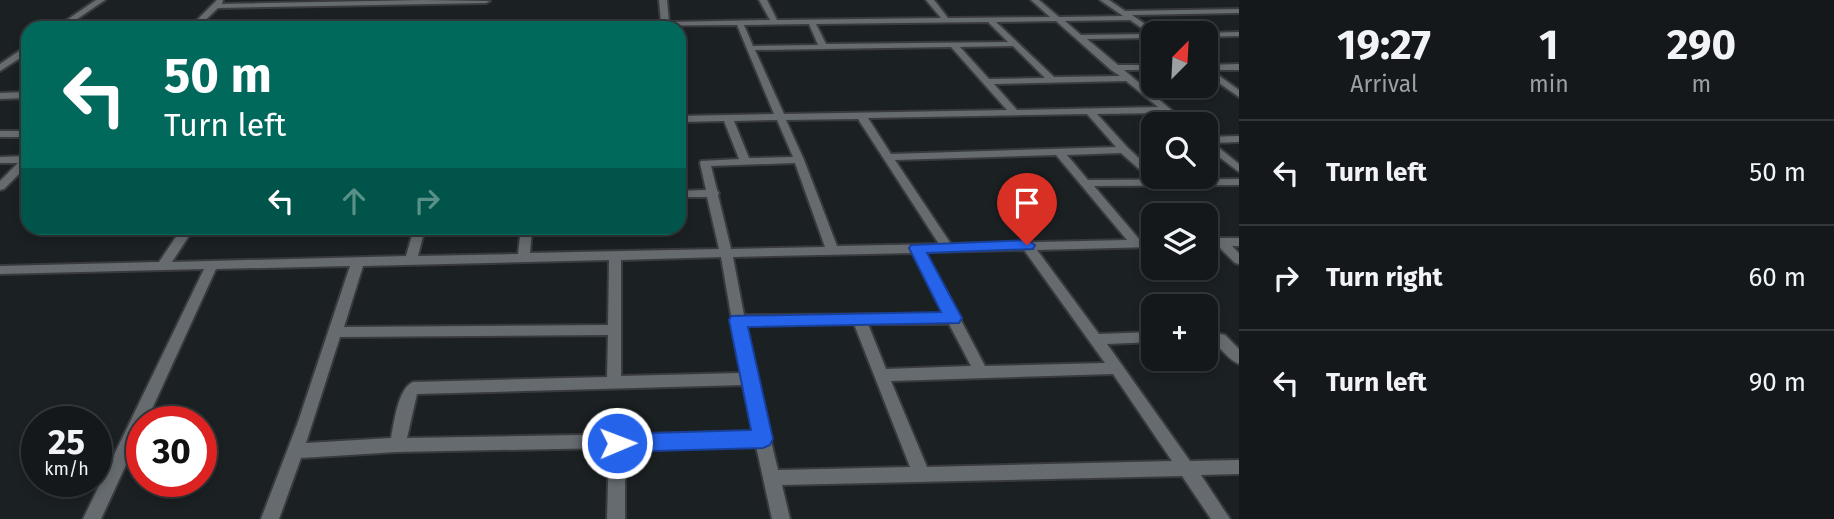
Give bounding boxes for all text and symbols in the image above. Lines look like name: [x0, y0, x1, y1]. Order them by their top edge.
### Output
text: 19:27: [1337, 20, 1431, 70]
text: 1: [1539, 20, 1559, 70]
text: 290: [1667, 20, 1736, 70]
north arrow: [1141, 21, 1218, 98]
map controls: [1141, 21, 1218, 371]
text: 50 m: [164, 46, 272, 105]
icon: left: [49, 49, 140, 140]
text: Arrival: [1350, 70, 1418, 98]
text: min: [1529, 70, 1569, 98]
text: m: [1691, 70, 1711, 98]
text: Turn left: [164, 106, 286, 144]
button: search: [1141, 112, 1218, 189]
icon: left: [1267, 154, 1305, 192]
text: Turn left: [1326, 157, 1427, 188]
text: 50 m: [1749, 157, 1806, 188]
pin: [997, 173, 1057, 245]
icon: left: [262, 182, 300, 220]
icon: ahead: [335, 182, 373, 220]
icon: right: [408, 182, 446, 220]
icon: arrive: [1008, 184, 1046, 222]
button: layers: [1141, 203, 1218, 280]
icon: right: [1267, 259, 1305, 297]
text: Turn right: [1326, 262, 1443, 293]
text: 60 m: [1748, 262, 1806, 293]
button: +: [1141, 294, 1218, 371]
icon: left: [1267, 364, 1305, 402]
text: Turn left: [1326, 367, 1427, 398]
text: 90 m: [1749, 367, 1806, 398]
speed limit sign: 30: [126, 406, 217, 497]
position arrow: [580, 406, 654, 480]
text: 25: [48, 421, 85, 463]
text: km/h: [44, 458, 89, 480]

